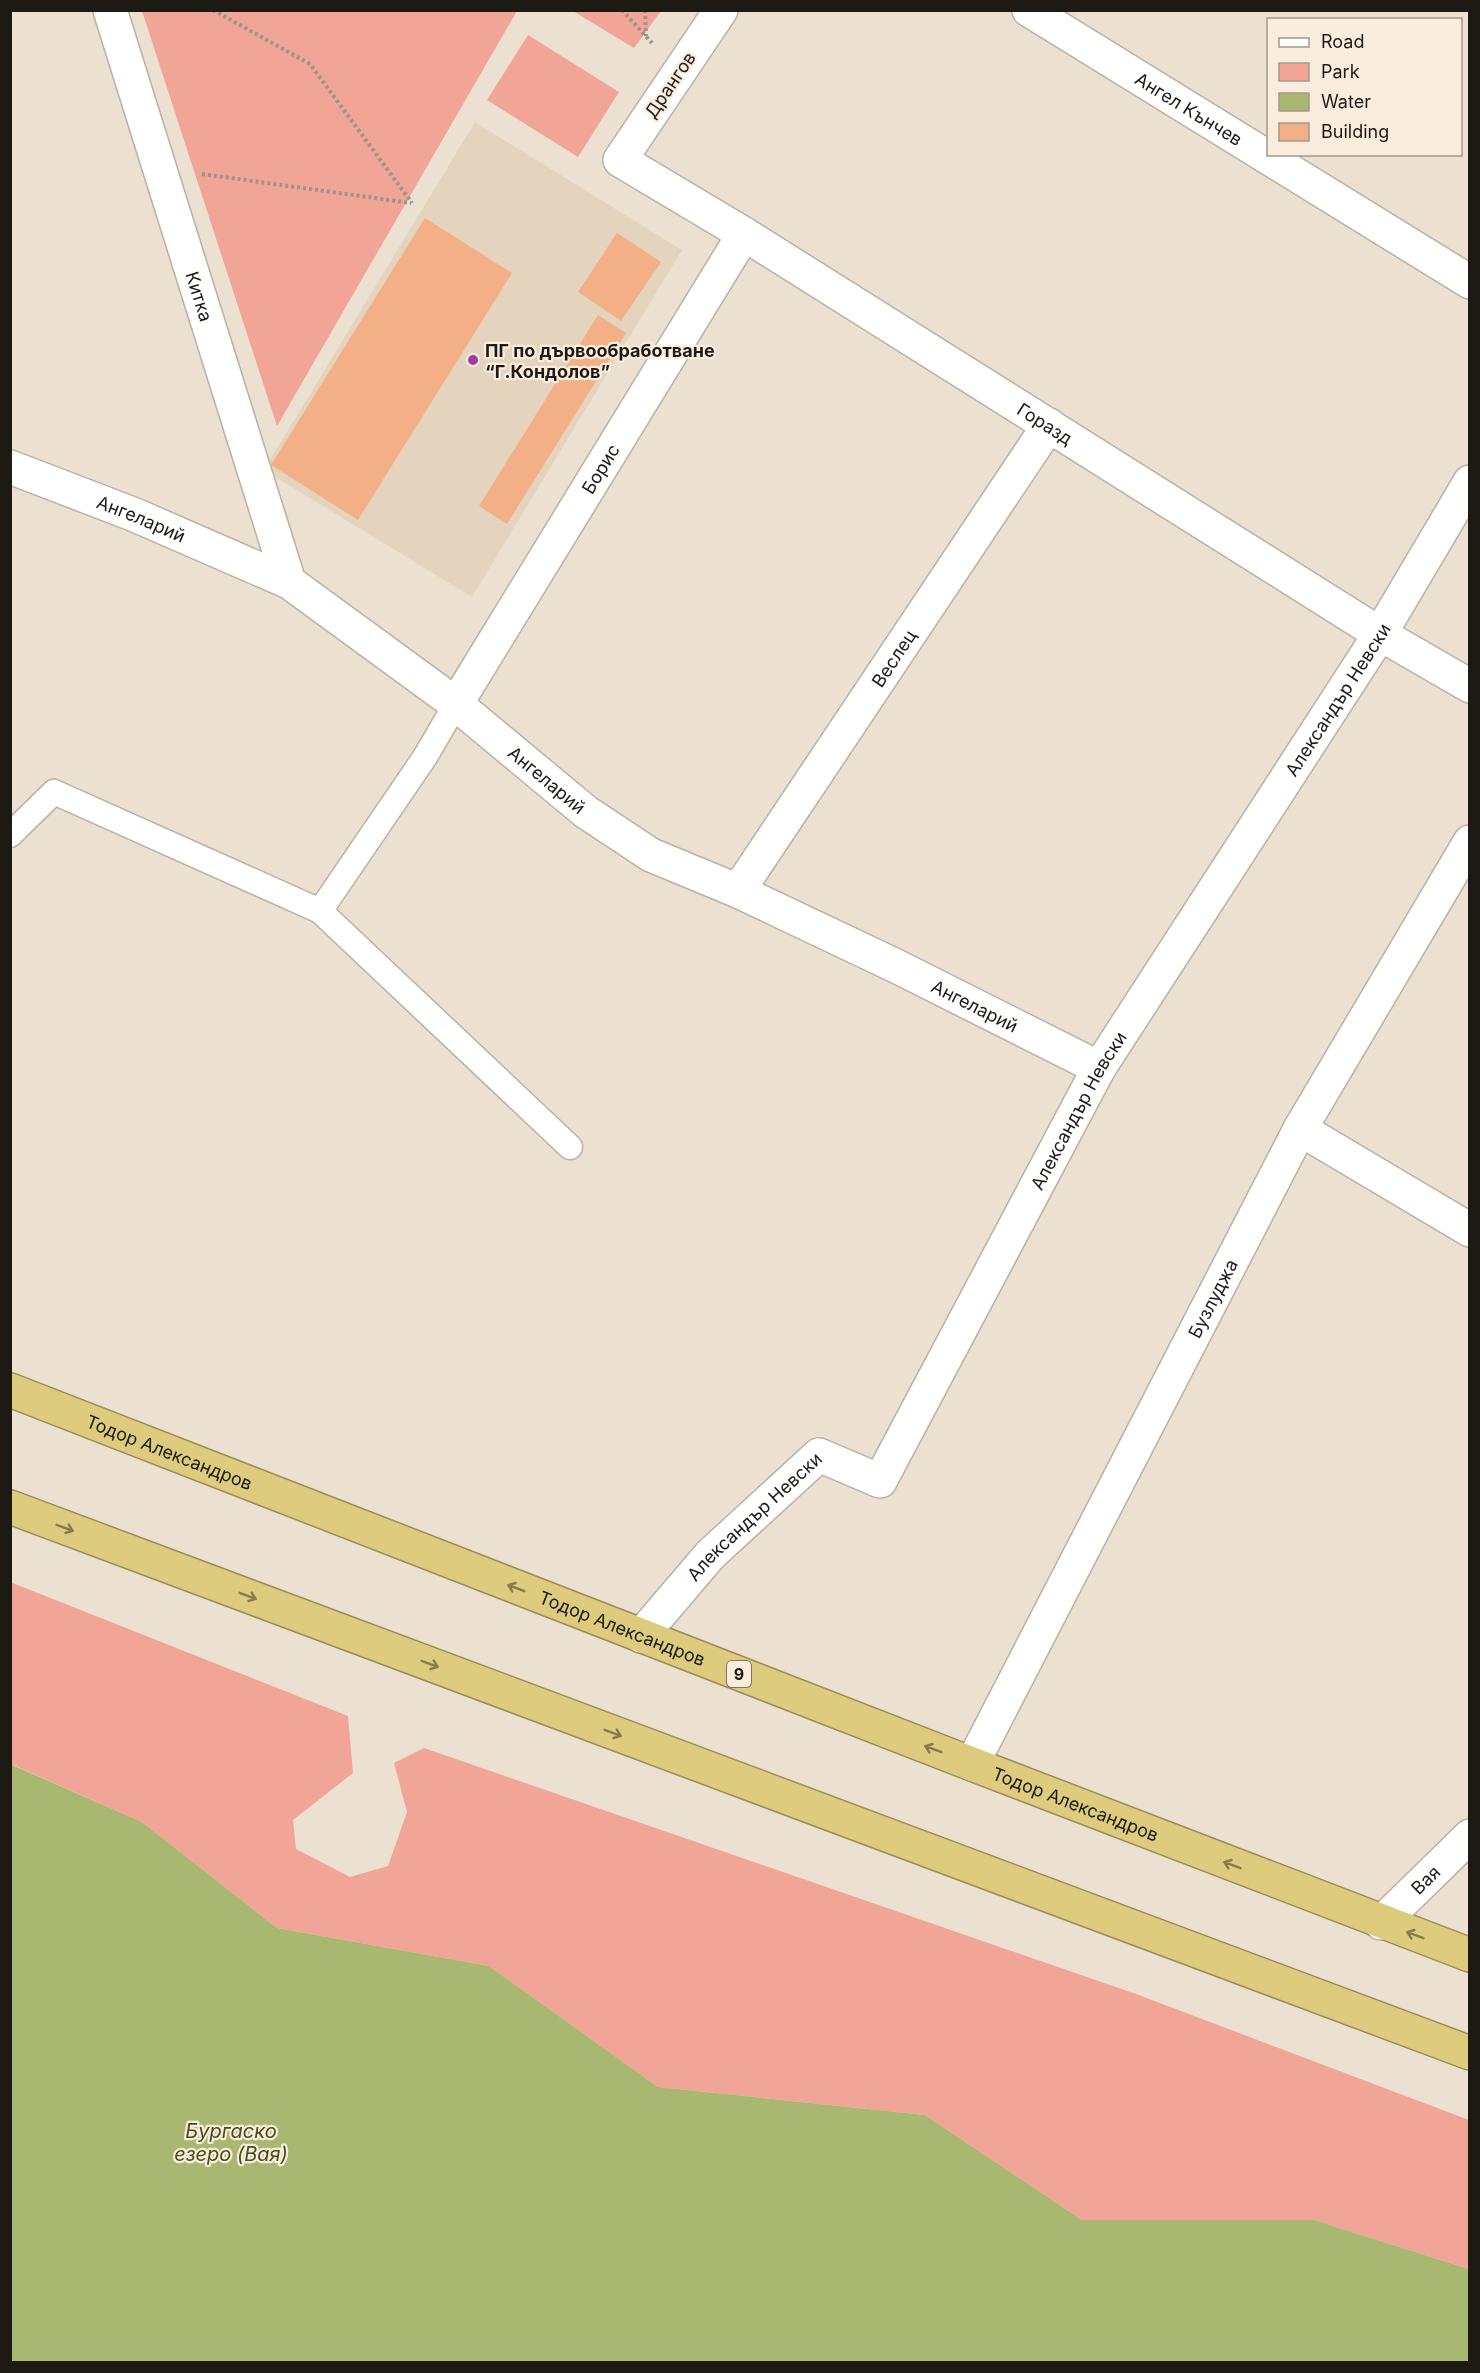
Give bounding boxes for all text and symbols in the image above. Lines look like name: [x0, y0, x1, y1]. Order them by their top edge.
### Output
legend: [1267, 18, 1462, 156]
text: Road: [1321, 31, 1364, 52]
street label: Дрангов: [640, 48, 700, 122]
text: Park: [1321, 61, 1360, 82]
street label: Ангел Кънчев: [1132, 68, 1246, 150]
text: Water: [1321, 91, 1371, 112]
text: Building: [1321, 121, 1389, 142]
street label: Китка: [182, 269, 217, 324]
place label: ПГ по дървообработване “Г.Кондолов”: [485, 340, 715, 382]
marker: ПГ по дървообработване “Г.Кондолов”: [466, 353, 480, 367]
street label: Горазд: [1014, 398, 1077, 449]
street label: Борис: [577, 440, 623, 497]
street label: Ангеларий: [94, 491, 189, 546]
street label: Александър Невски: [1280, 619, 1394, 780]
street label: Веслец: [867, 625, 920, 691]
street label: Ангеларий: [504, 742, 590, 818]
street label: Ангеларий: [928, 975, 1022, 1036]
street label: Александър Невски: [1026, 1027, 1130, 1193]
street label: Бузлуджа: [1183, 1256, 1241, 1341]
street label: Тодор Александров: [83, 1410, 255, 1494]
street label: Александър Невски: [682, 1448, 826, 1585]
one-way arrow: [55, 1523, 74, 1534]
one-way arrow: [508, 1581, 526, 1592]
street label: Тодор Александров: [536, 1586, 708, 1670]
one-way arrow: [238, 1591, 257, 1602]
one-way arrow: [421, 1660, 439, 1671]
road number: 9: [727, 1661, 751, 1687]
one-way arrow: [603, 1728, 622, 1739]
one-way arrow: [924, 1743, 943, 1754]
street label: Тодор Александров: [989, 1762, 1162, 1845]
one-way arrow: [1224, 1859, 1242, 1870]
street label: Вая: [1407, 1861, 1444, 1898]
one-way arrow: [1406, 1929, 1424, 1940]
water label: Бургаско езеро (Вая): [174, 2119, 288, 2166]

